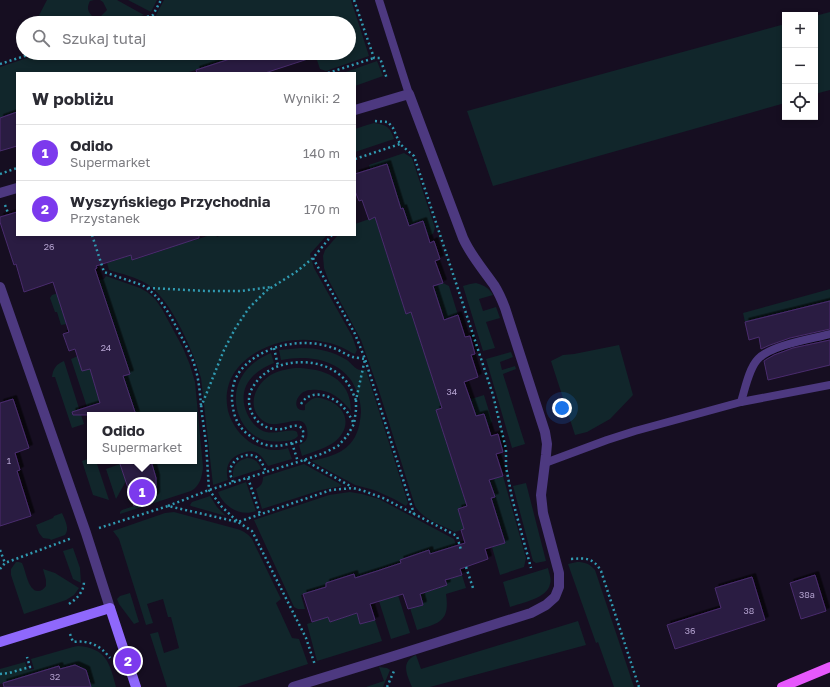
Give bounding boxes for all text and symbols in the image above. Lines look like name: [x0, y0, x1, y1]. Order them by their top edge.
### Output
map controls: [782, 12, 818, 120]
button: +: [782, 12, 818, 48]
search box: [16, 16, 356, 60]
icon: search: [30, 27, 52, 49]
text: Szukaj tutaj: [62, 29, 146, 47]
button: −: [782, 48, 818, 84]
button: locate: [782, 84, 818, 120]
text: W pobliżu: [32, 88, 114, 109]
text: Wyniki: 2: [283, 90, 340, 106]
text: Odido: [70, 136, 113, 154]
text: 1: [42, 145, 48, 161]
text: 140 m: [303, 145, 340, 161]
text: Supermarket: [70, 154, 151, 170]
text: Wyszyńskiego Przychodnia: [70, 192, 270, 210]
text: 2: [41, 201, 49, 217]
text: 170 m: [304, 201, 340, 217]
text: Przystanek: [70, 210, 140, 226]
house number: 26: [44, 241, 54, 252]
house number: 24: [101, 342, 112, 353]
house number: 34: [447, 386, 458, 397]
your location: [552, 398, 572, 418]
popup: [87, 412, 197, 464]
text: Odido: [102, 421, 145, 439]
text: Supermarket: [102, 439, 182, 455]
house number: 1: [7, 455, 12, 466]
pin: 1: [129, 477, 155, 507]
house number: 38a: [799, 589, 815, 600]
house number: 38: [744, 605, 754, 616]
house number: 36: [685, 625, 695, 636]
pin: 2: [115, 646, 141, 676]
house number: 32: [50, 671, 60, 682]

